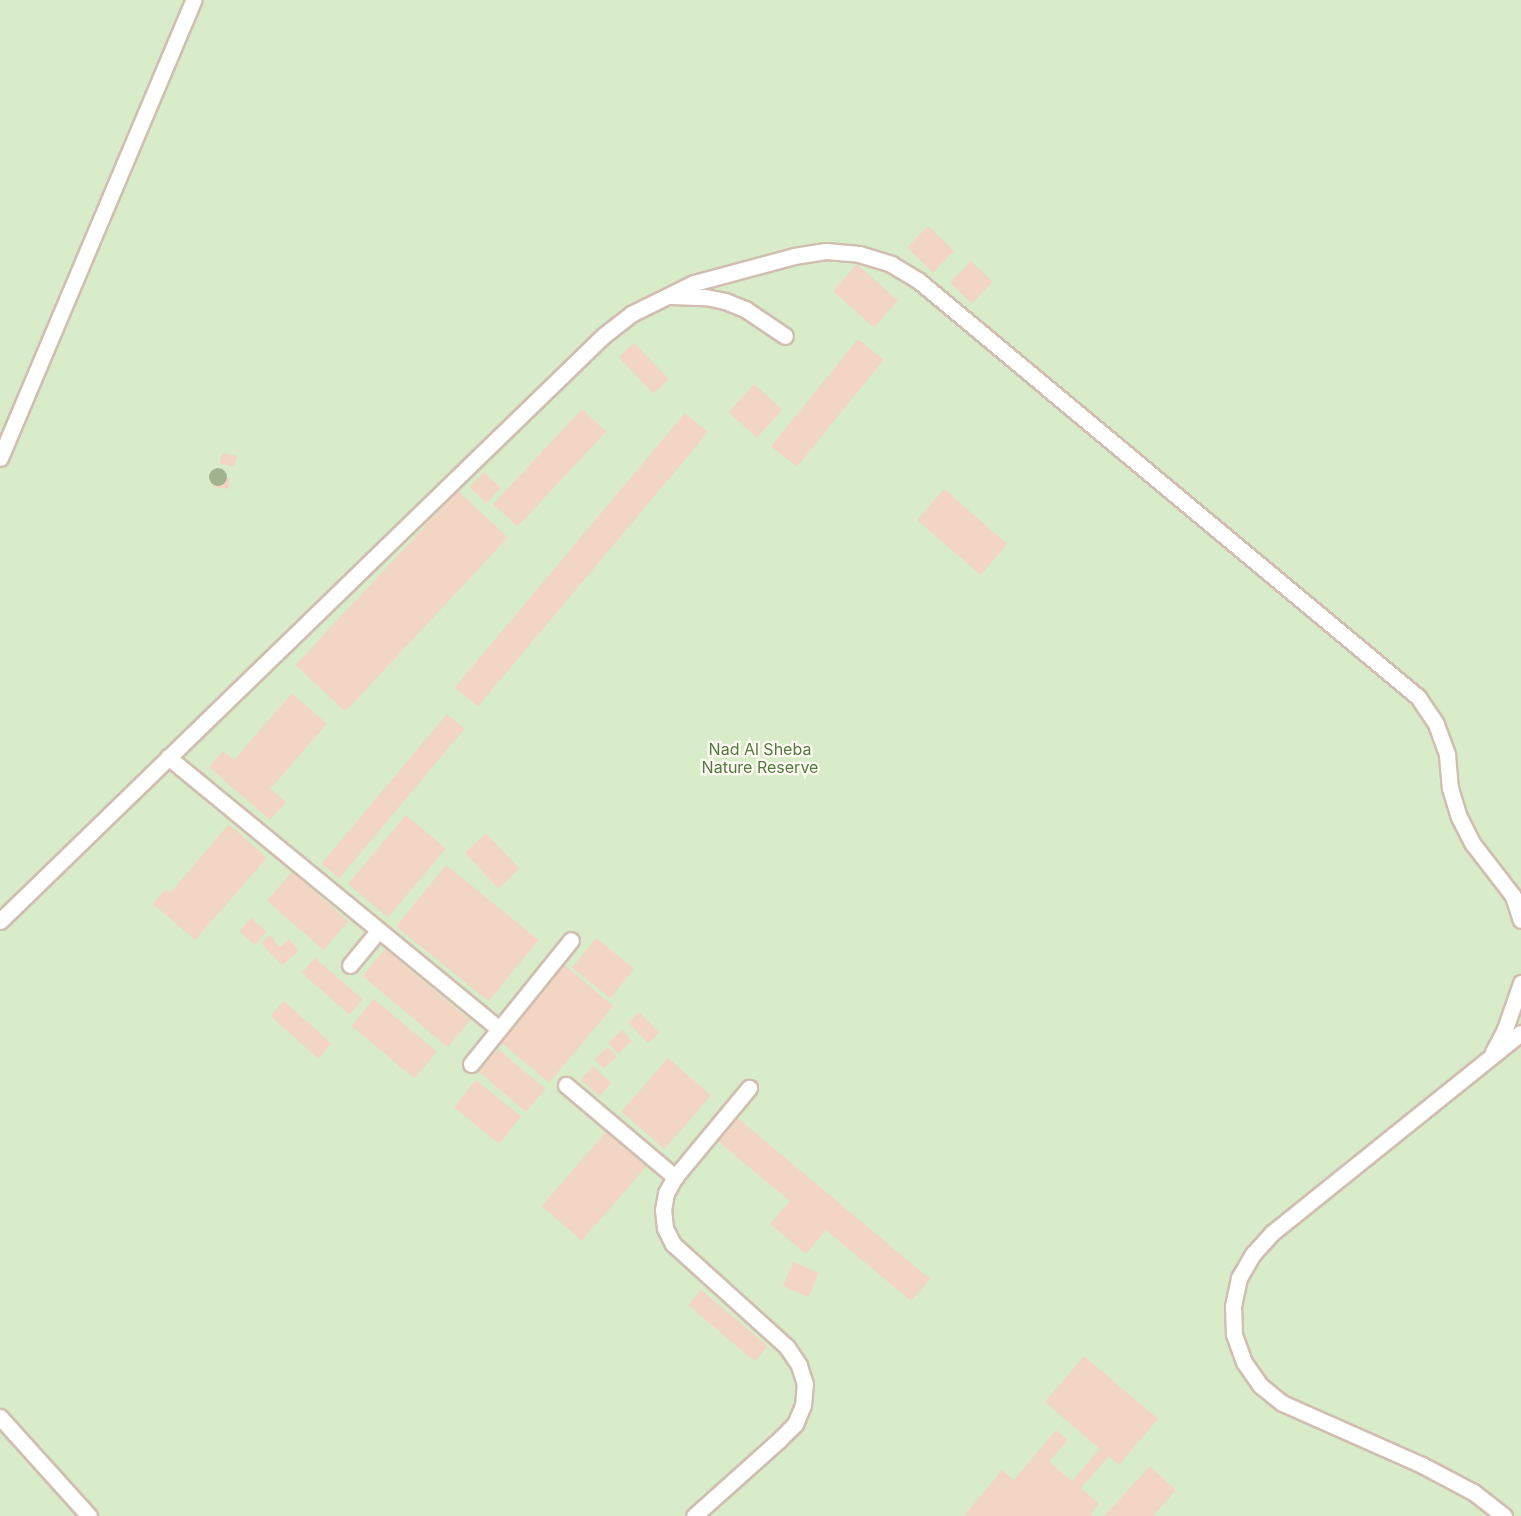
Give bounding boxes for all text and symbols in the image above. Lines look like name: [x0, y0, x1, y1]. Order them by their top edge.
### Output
park label: Nad Al Sheba Nature Reserve: [702, 739, 818, 777]

